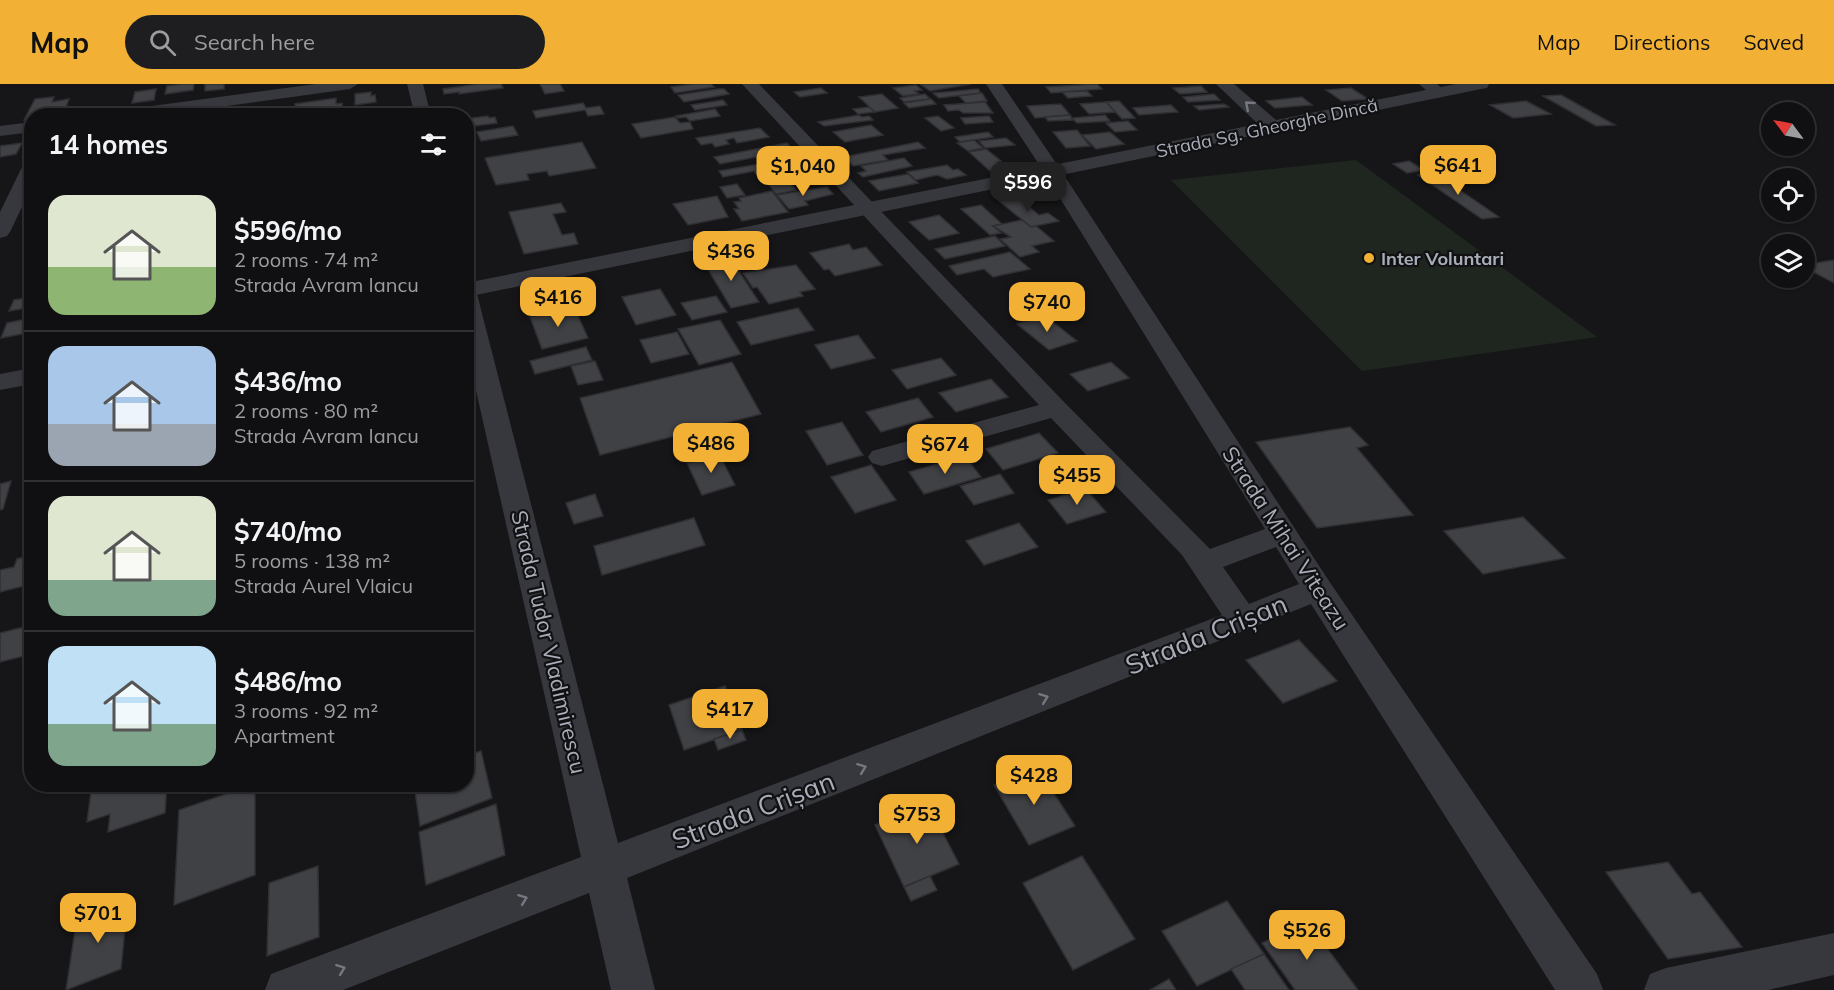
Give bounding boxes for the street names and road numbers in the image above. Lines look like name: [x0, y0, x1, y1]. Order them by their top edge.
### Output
street label: Strada Sg. Gheorghe Dincă: [1154, 93, 1380, 163]
street label: Strada Mihai Viteazu: [1216, 441, 1356, 635]
street label: Strada Tudor Vladimirescu: [505, 508, 593, 776]
street label: Strada Crișan: [1120, 586, 1292, 683]
street label: Strada Crișan: [667, 763, 840, 858]

